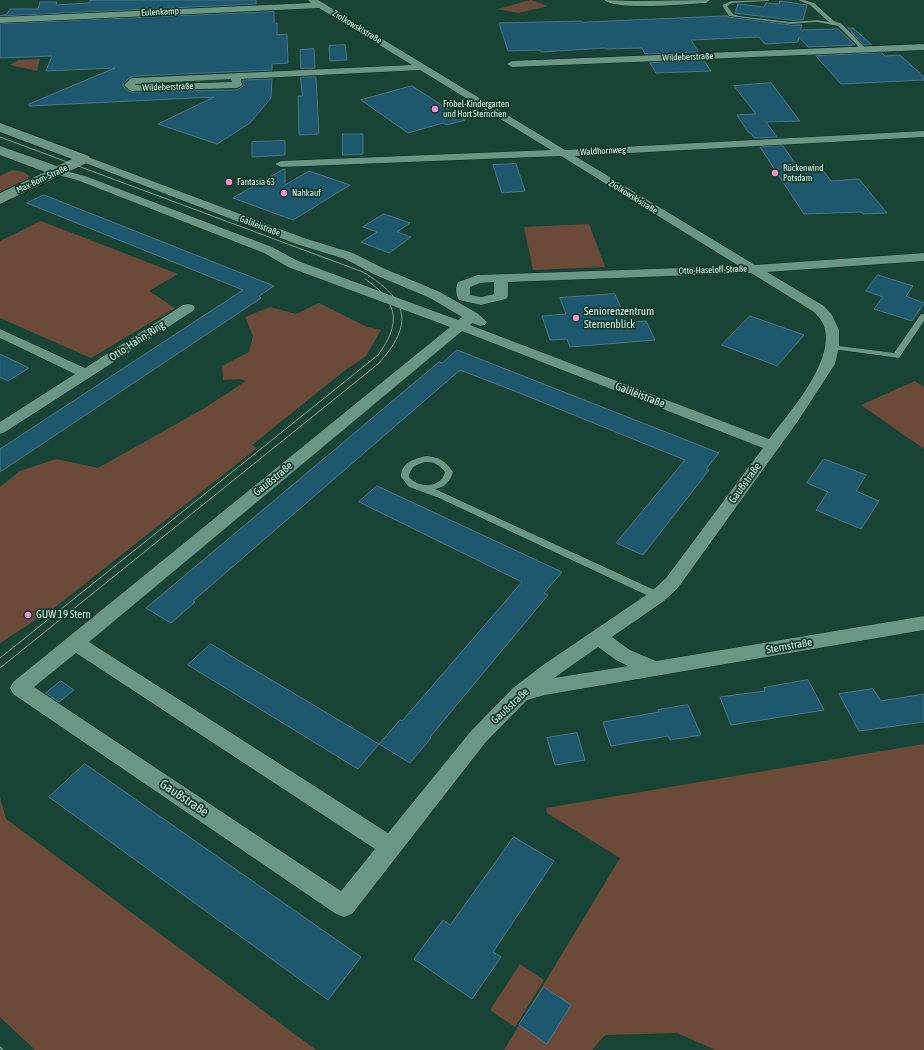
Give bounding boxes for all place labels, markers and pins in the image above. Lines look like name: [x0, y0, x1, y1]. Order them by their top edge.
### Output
place label: Fröbel-Kindergarten und Hort Sternchen: [443, 99, 509, 120]
marker: Fröbel-Kindergarten und Hort Sternchen: [430, 104, 440, 114]
place label: Rückenwind Potsdam: [783, 163, 823, 184]
marker: Rückenwind Potsdam: [770, 168, 780, 178]
marker: Fantasia 63: [224, 177, 234, 187]
place label: Fantasia 63: [237, 177, 275, 187]
marker: Nahkauf: [279, 188, 289, 198]
place label: Nahkauf: [292, 188, 321, 198]
place label: Seniorenzentrum Sternenblick: [584, 305, 654, 331]
marker: Seniorenzentrum Sternenblick: [571, 313, 581, 323]
place label: GUW 19 Stern: [36, 608, 91, 622]
marker: GUW 19 Stern: [23, 610, 33, 620]

